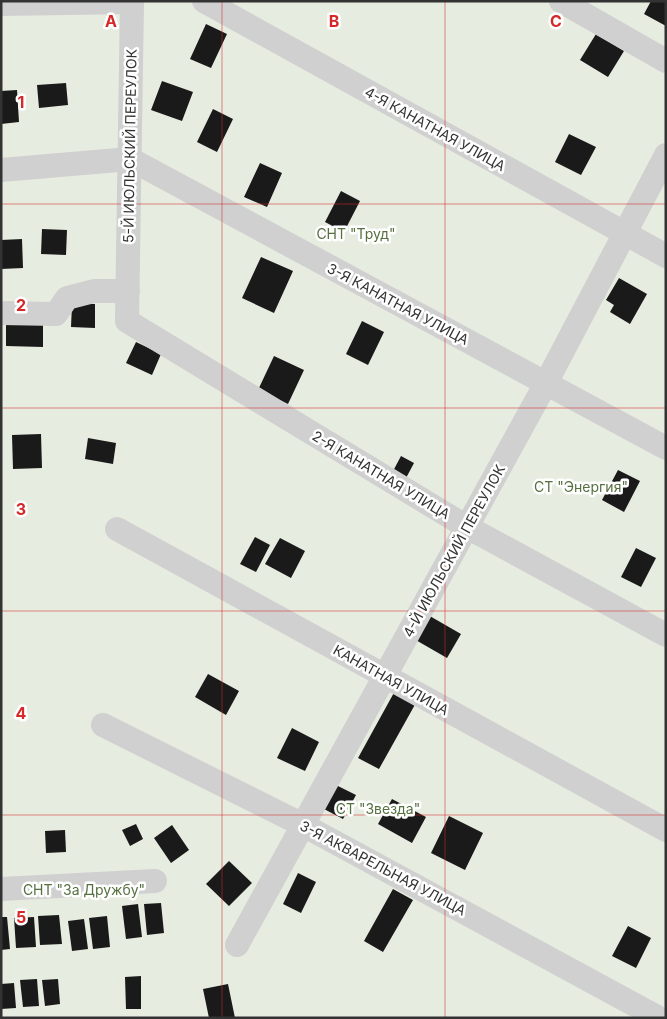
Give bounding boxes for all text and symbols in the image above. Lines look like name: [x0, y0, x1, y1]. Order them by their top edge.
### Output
text: A: [105, 11, 117, 31]
text: B: [329, 11, 339, 31]
text: C: [550, 11, 562, 31]
street label: 5-Й ИЮЛЬСКИЙ ПЕРЕУЛОК: [118, 48, 140, 243]
street label: 4-Я КАНАТНАЯ УЛИЦА: [362, 83, 509, 174]
text: 1: [18, 92, 24, 112]
park label: СНТ "Труд": [316, 225, 396, 242]
street label: 3-Я КАНАТНАЯ УЛИЦА: [325, 259, 472, 348]
text: 2: [16, 295, 26, 315]
street label: 2-Я КАНАТНАЯ УЛИЦА: [309, 427, 453, 523]
street label: 4-Й ИЮЛЬСКИЙ ПЕРЕУЛОК: [398, 461, 508, 640]
park label: СТ "Энергия": [534, 478, 628, 495]
text: 3: [16, 499, 26, 519]
street label: КАНАТНАЯ УЛИЦА: [330, 641, 452, 719]
text: 4: [16, 703, 27, 723]
park label: СТ "Звезда": [336, 800, 420, 817]
street label: 3-Я АКВАРЕЛЬНАЯ УЛИЦА: [297, 817, 469, 919]
park label: СНТ "За Дружбу": [23, 881, 145, 898]
text: 5: [16, 907, 26, 927]

